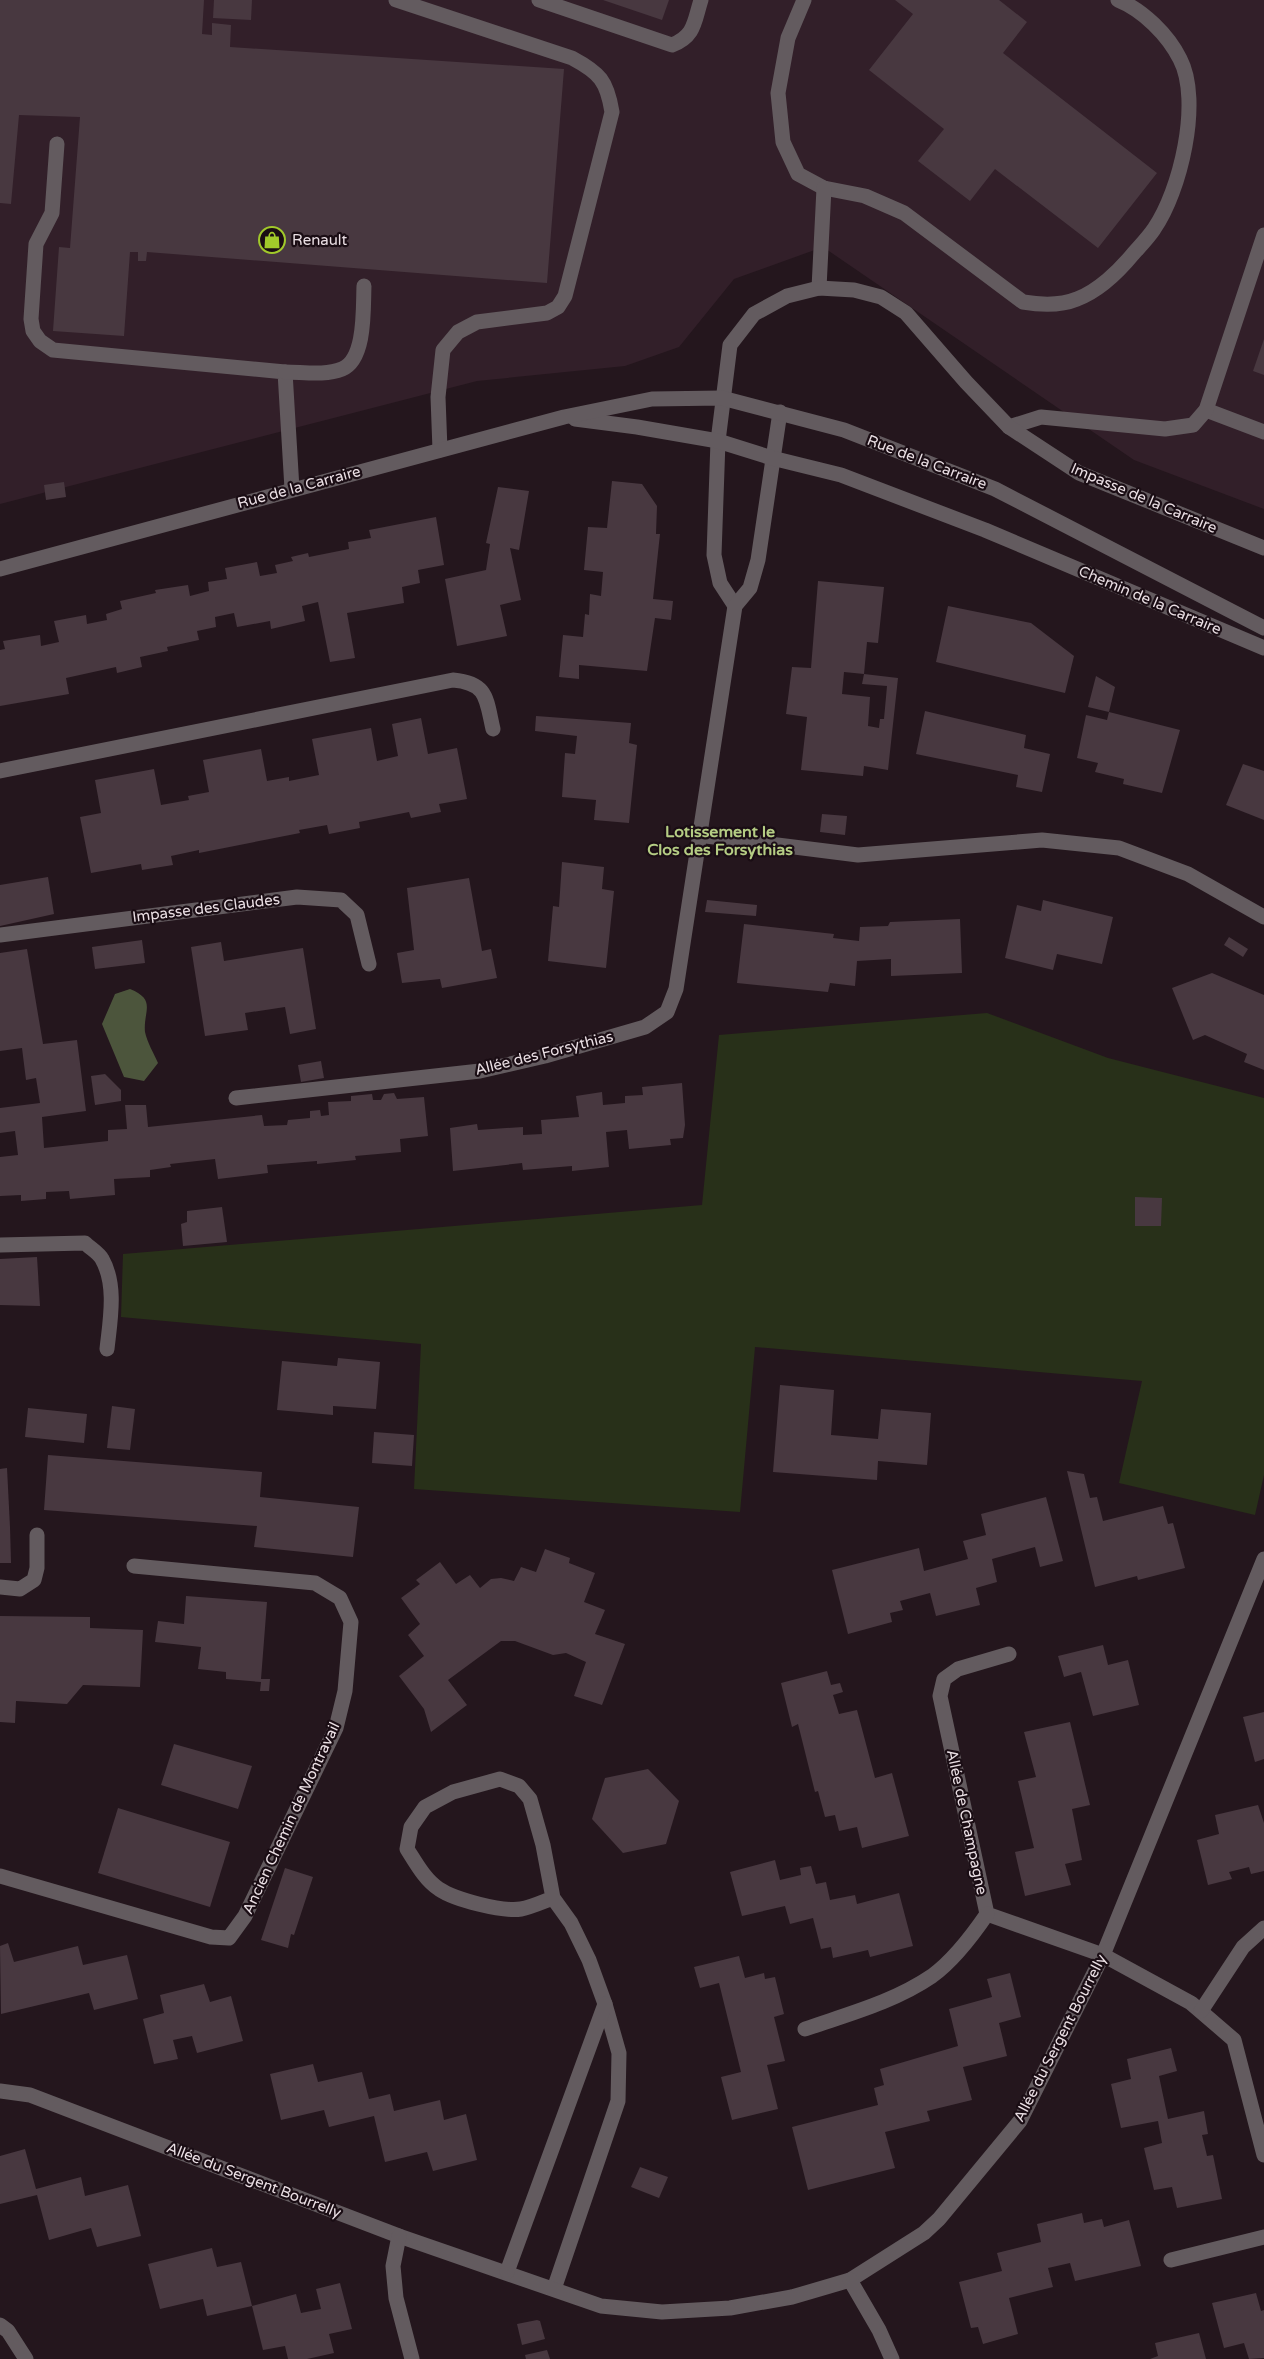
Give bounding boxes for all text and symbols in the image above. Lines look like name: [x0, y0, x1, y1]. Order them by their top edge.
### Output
shop icon: Renault: [257, 225, 287, 255]
place label: Renault: [292, 231, 348, 249]
street label: Rue de la Carraire: [865, 431, 989, 493]
street label: Impasse de la Carraire: [1068, 459, 1220, 537]
street label: Rue de la Carraire: [236, 462, 362, 512]
street label: Chemin de la Carraire: [1076, 562, 1224, 638]
district label: Lotissement le Clos des Forsythias: [647, 822, 793, 860]
street label: Impasse des Claudes: [131, 890, 281, 926]
street label: Allée des Forsythias: [473, 1027, 615, 1079]
street label: Ancien Chemin de Montravail: [239, 1719, 343, 1917]
street label: Allée de Champagne: [943, 1748, 991, 1896]
street label: Allée du Sergent Bourrelly: [1010, 1951, 1110, 2125]
street label: Allée du Sergent Bourrelly: [164, 2138, 344, 2222]

